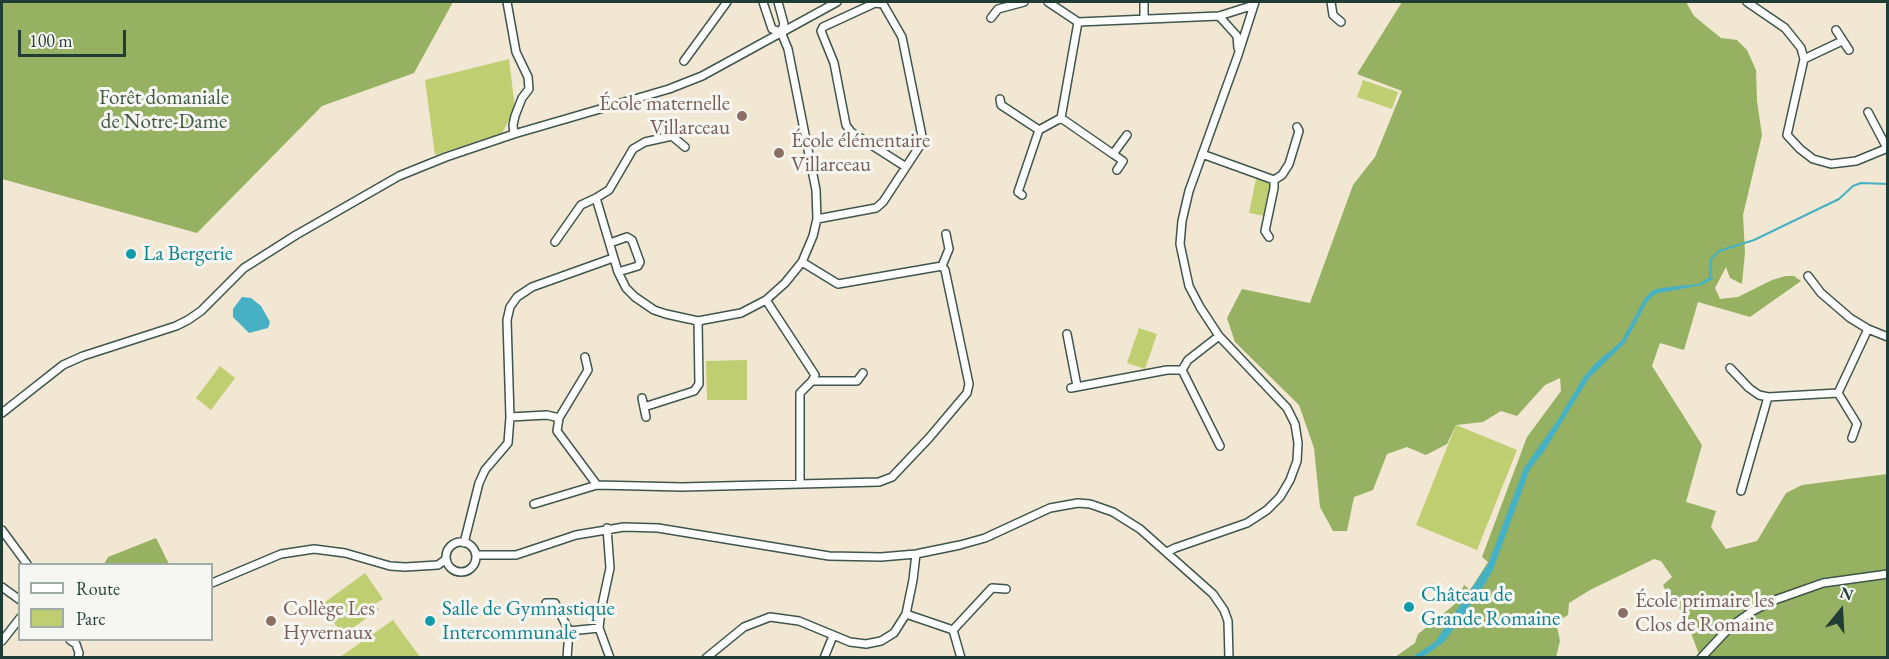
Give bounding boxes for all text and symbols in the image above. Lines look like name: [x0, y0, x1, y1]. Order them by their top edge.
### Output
scale bar: [21, 18, 129, 56]
text: 100 m: [29, 29, 73, 52]
park label: Forêt domaniale de Notre-Dame: [99, 85, 229, 135]
place label: École maternelle Villarceau: [599, 91, 730, 141]
marker: École maternelle Villarceau: [735, 109, 749, 123]
place label: École élémentaire Villarceau: [791, 128, 930, 178]
marker: École élémentaire Villarceau: [772, 146, 786, 160]
place label: La Bergerie: [143, 241, 233, 267]
marker: La Bergerie: [124, 247, 138, 261]
legend: [18, 563, 213, 641]
text: Route: [76, 577, 120, 600]
north arrow: [1811, 581, 1871, 641]
text: N: [1837, 581, 1856, 605]
place label: Château de Grande Romaine: [1421, 582, 1560, 632]
place label: École primaire les Clos de Romaine: [1635, 588, 1774, 638]
place label: Collège Les Hyvernaux: [283, 596, 375, 646]
place label: Salle de Gymnastique Intercommunale: [442, 596, 615, 646]
marker: Château de Grande Romaine: [1402, 600, 1416, 614]
marker: École primaire les Clos de Romaine: [1616, 606, 1630, 620]
text: Parc: [76, 607, 106, 630]
marker: Collège Les Hyvernaux: [264, 614, 278, 628]
marker: Salle de Gymnastique Intercommunale: [423, 614, 437, 628]

